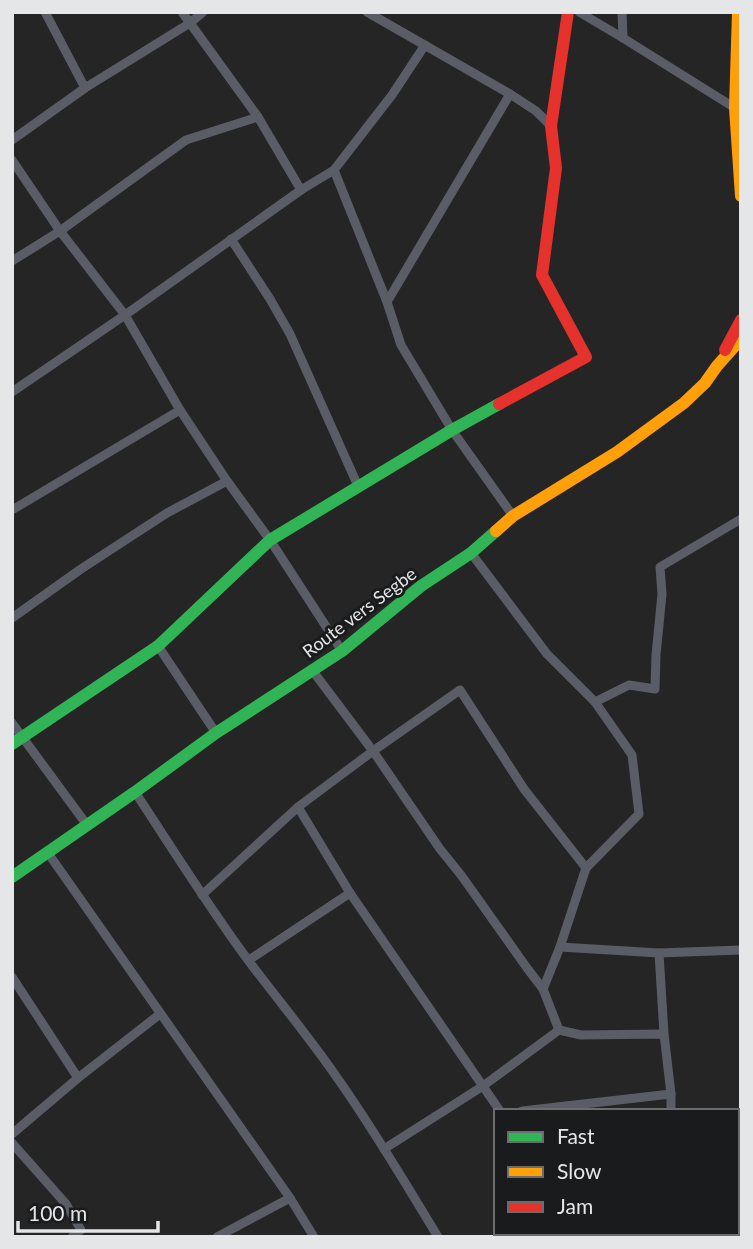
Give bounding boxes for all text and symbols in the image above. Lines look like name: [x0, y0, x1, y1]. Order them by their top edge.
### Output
street label: Route vers Segbe: [298, 562, 420, 662]
legend: [494, 1109, 739, 1235]
text: Fast: [557, 1123, 595, 1148]
text: Slow: [557, 1158, 602, 1183]
scale bar: [18, 1190, 158, 1234]
text: Jam: [557, 1193, 593, 1218]
text: 100 m: [28, 1200, 87, 1225]

